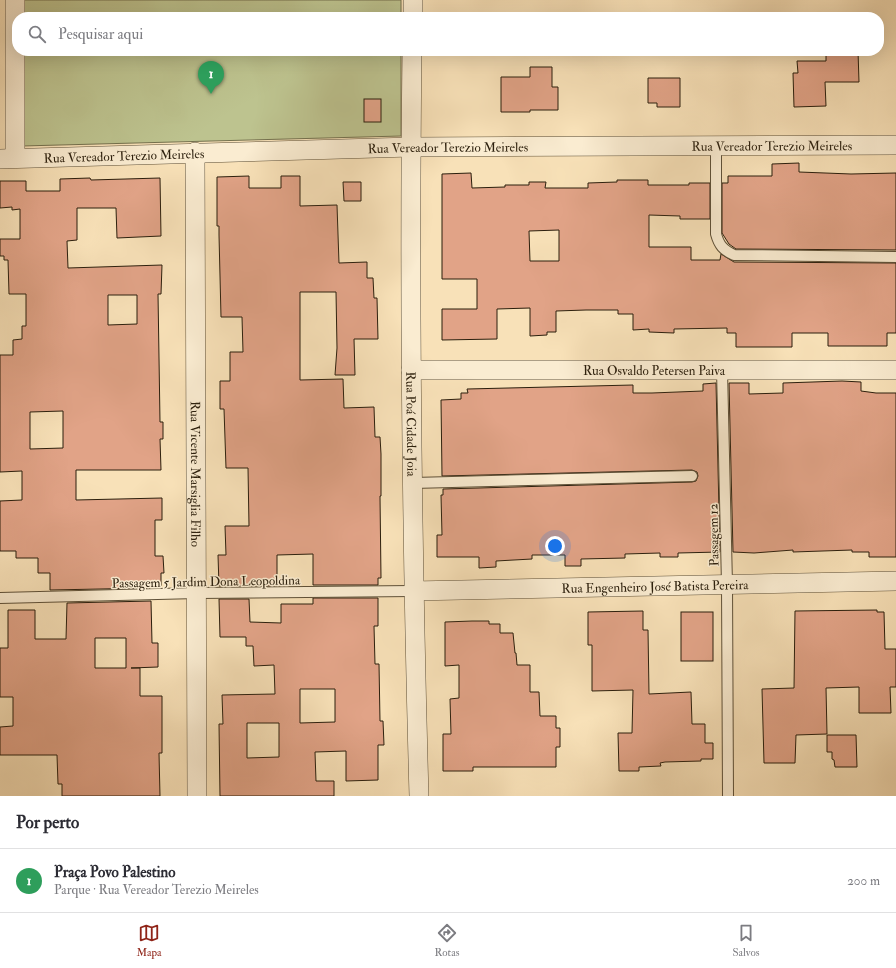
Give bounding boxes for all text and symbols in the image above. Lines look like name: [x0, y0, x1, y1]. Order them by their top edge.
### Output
search box: [12, 12, 884, 56]
icon: search: [26, 23, 48, 45]
text: Pesquisar aqui: [58, 25, 143, 44]
pin: 1: [198, 61, 224, 94]
street label: Rua Vereador Terezio Meireles: [691, 138, 853, 155]
street label: Rua Vereador Terezio Meireles: [367, 140, 529, 157]
street label: Rua Vereador Terezio Meireles: [43, 146, 205, 167]
street label: Rua Osvaldo Petersen Paiva: [583, 363, 726, 379]
street label: Rua Poá Cidade Joia: [402, 371, 419, 477]
street label: Rua Vicente Marsiglia Filho: [187, 401, 203, 547]
street label: Passagem 12: [705, 503, 723, 567]
your location: [545, 536, 565, 556]
street label: Passagem 5 Jardim Dona Leopoldina: [112, 572, 301, 593]
street label: Rua Engenheiro José Batista Pereira: [561, 577, 749, 597]
text: Por perto: [16, 812, 79, 833]
text: Praça Povo Palestino: [54, 863, 176, 882]
text: 1: [27, 873, 31, 889]
text: 200 m: [847, 873, 880, 889]
text: Parque · Rua Vereador Terezio Meireles: [54, 882, 259, 898]
tab: Mapa: [136, 922, 162, 959]
tab: Rotas: [435, 922, 459, 959]
tab: Salvos: [732, 922, 760, 959]

